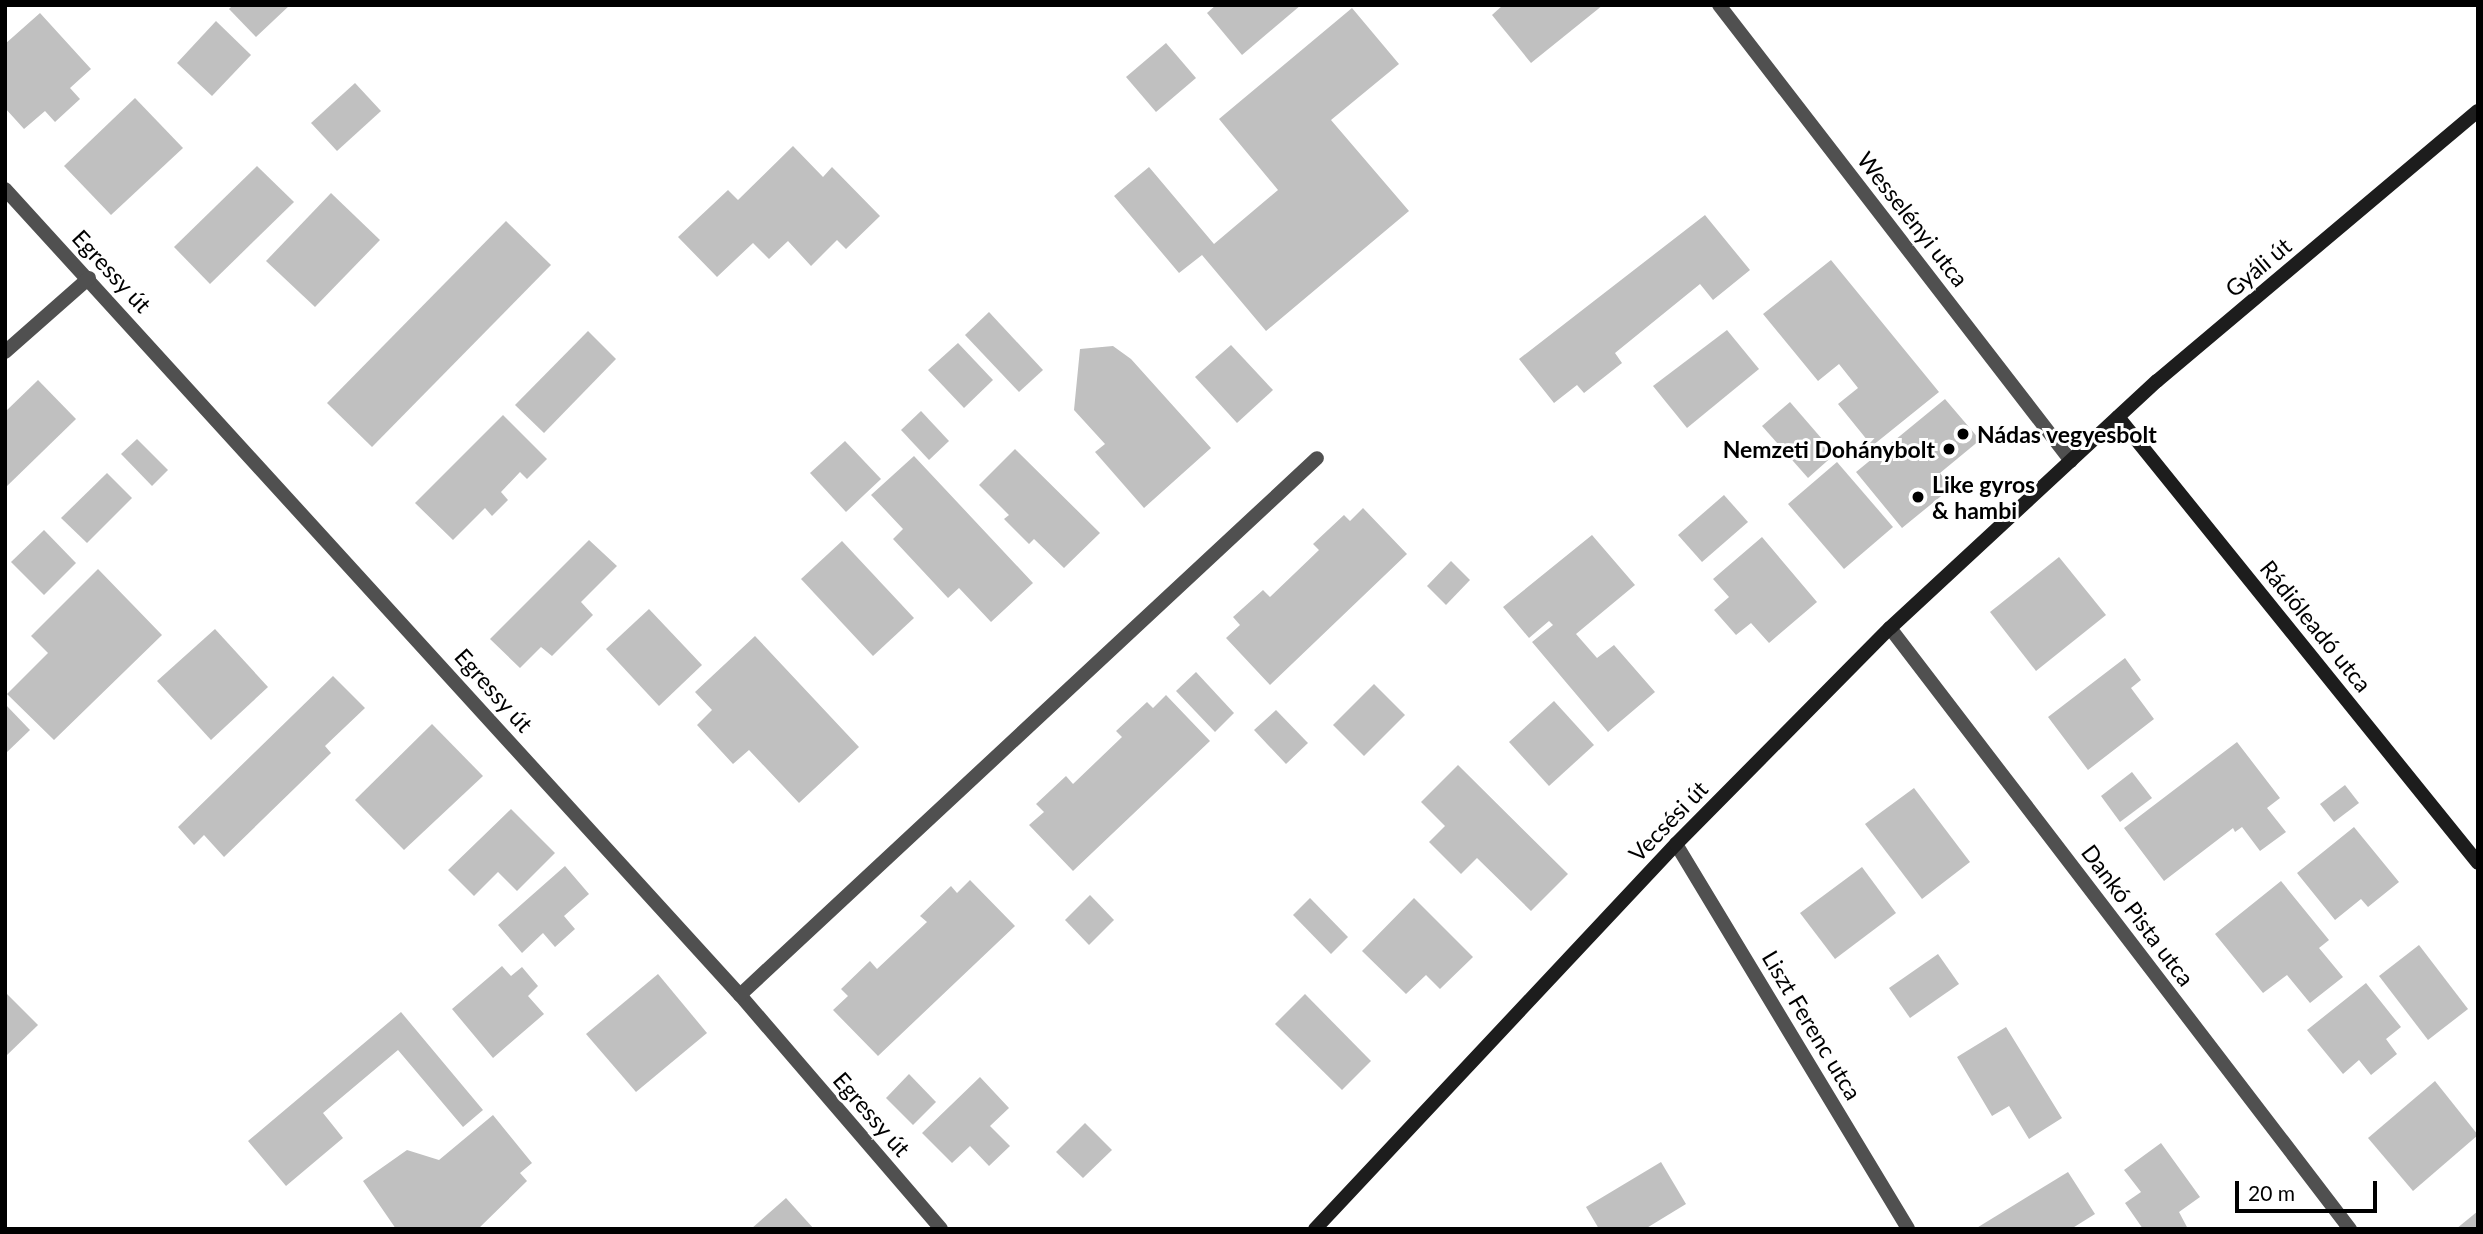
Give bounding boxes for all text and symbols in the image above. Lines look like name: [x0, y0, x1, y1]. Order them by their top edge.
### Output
street label: Wesselényi utca: [1852, 146, 1974, 292]
street label: Egressy út: [67, 224, 157, 318]
street label: Gyáli út: [2220, 232, 2296, 302]
place label: Nádas vegyesbolt: [1977, 420, 2157, 448]
marker: Nádas vegyesbolt: [1955, 426, 1971, 442]
place label: Nemzeti Dohánybolt: [1723, 435, 1935, 463]
marker: Nemzeti Dohánybolt: [1941, 441, 1957, 457]
place label: Like gyros & hambi: [1932, 470, 2035, 524]
marker: Like gyros & hambi: [1910, 489, 1926, 505]
street label: Rádióleadó utca: [2255, 555, 2377, 697]
street label: Egressy út: [449, 642, 539, 738]
street label: Vecsési út: [1623, 775, 1713, 867]
street label: Dankó Pista utca: [2076, 839, 2200, 991]
street label: Liszt Ferenc utca: [1757, 945, 1867, 1105]
street label: Egressy út: [828, 1066, 916, 1162]
scale bar: [2238, 1168, 2380, 1212]
text: 20 m: [2248, 1180, 2295, 1205]

